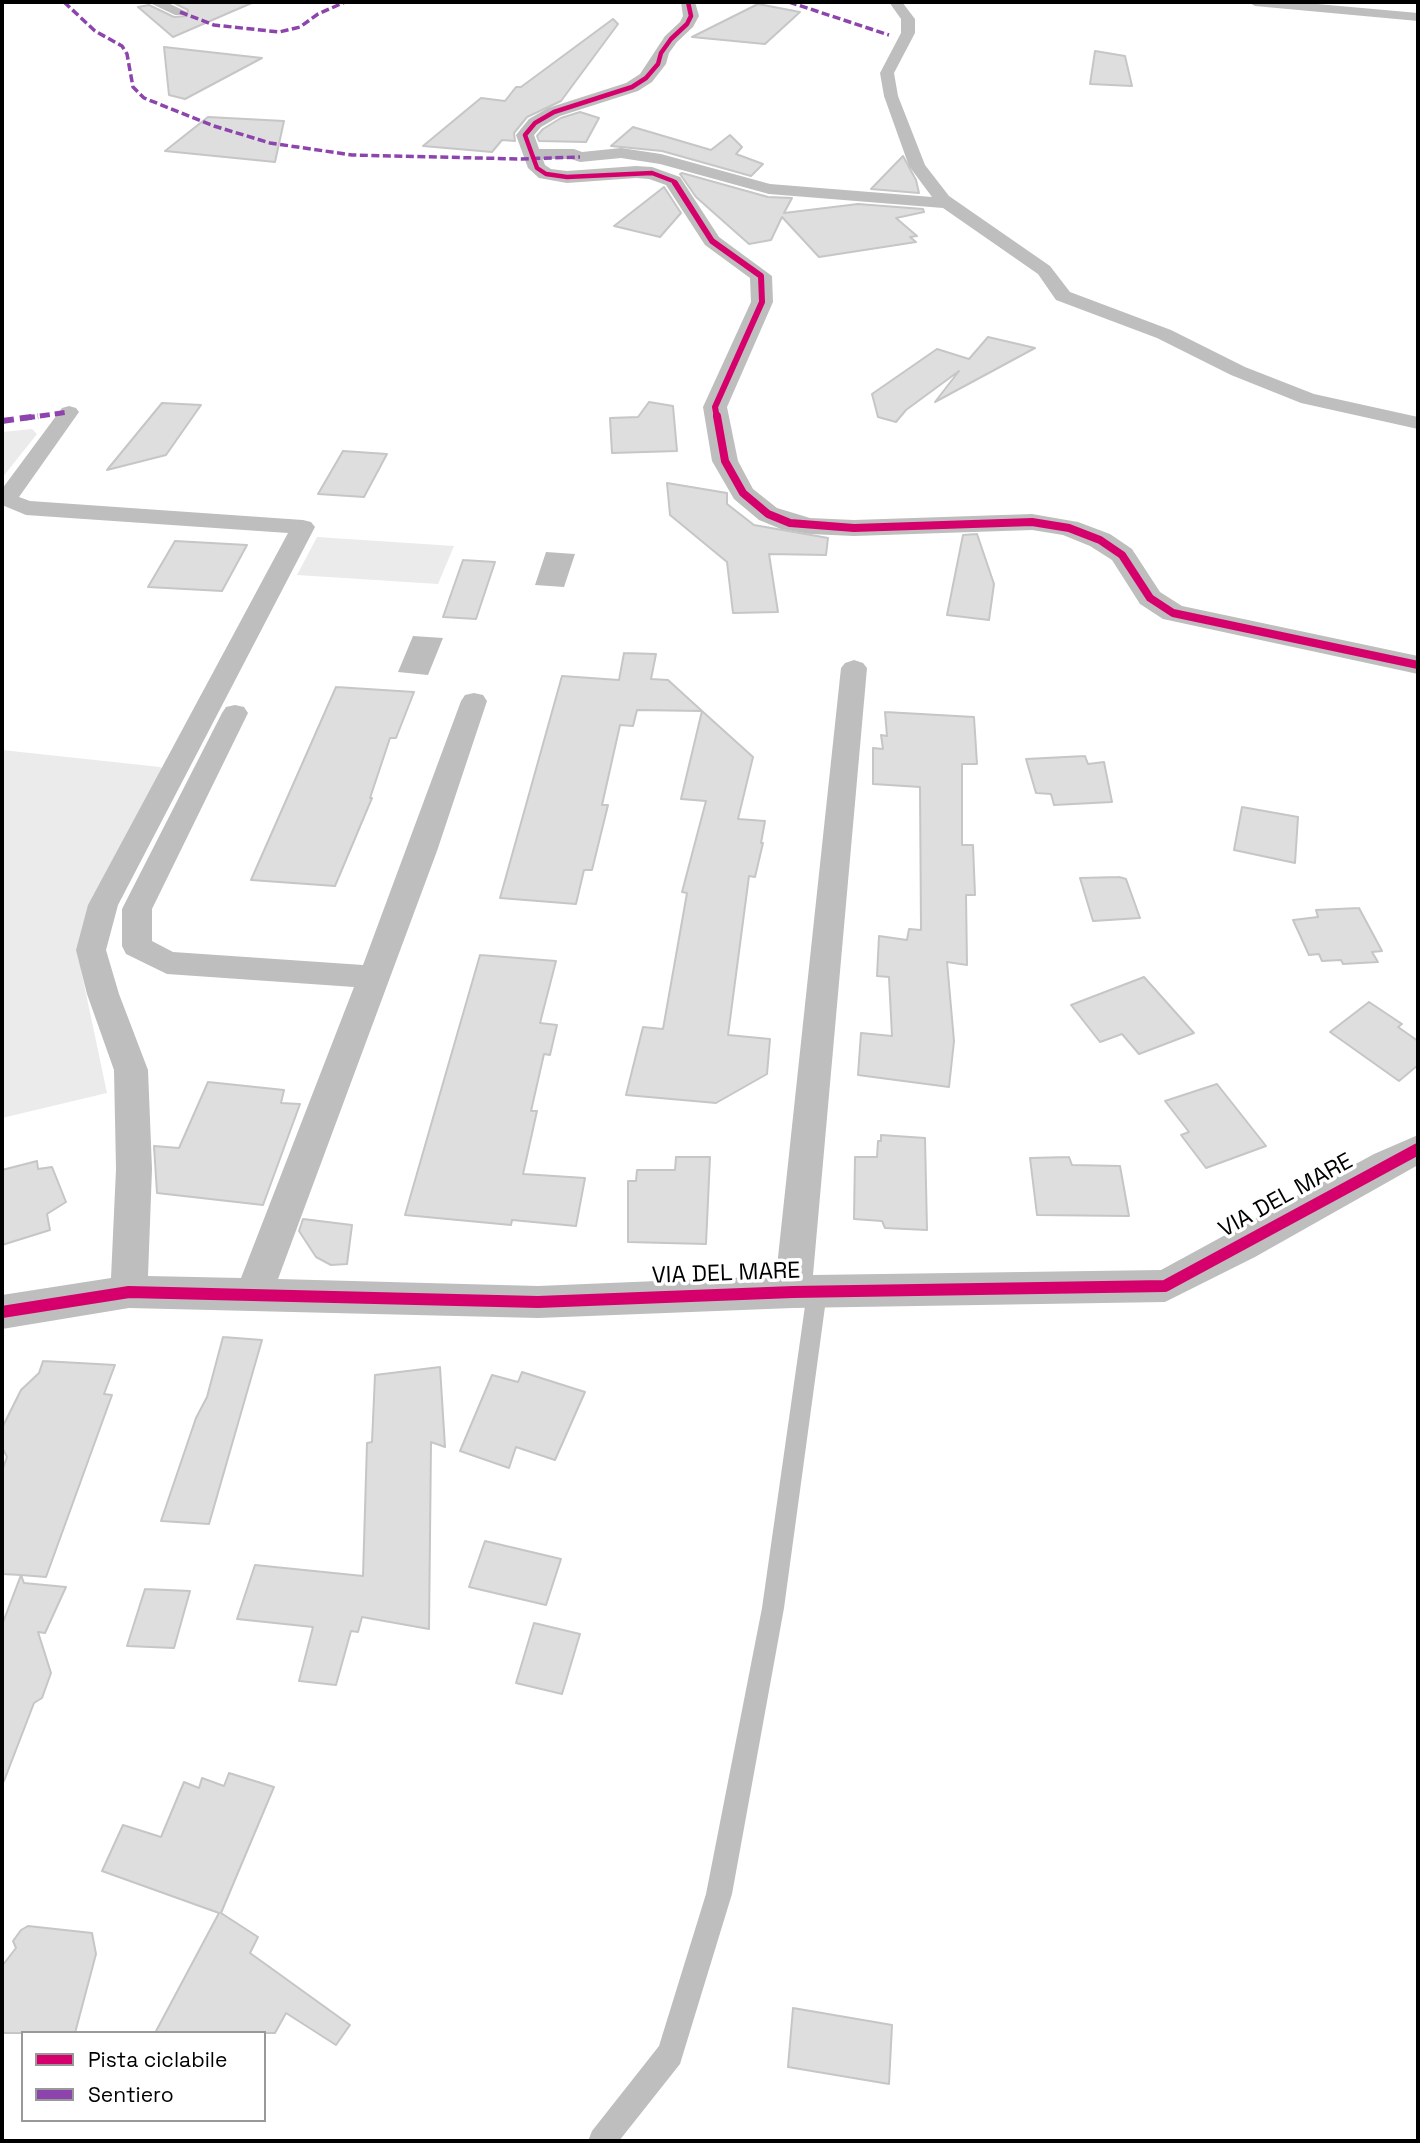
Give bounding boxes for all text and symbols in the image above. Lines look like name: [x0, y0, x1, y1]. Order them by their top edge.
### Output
street label: VIA DEL MARE: [1214, 1148, 1358, 1244]
street label: VIA DEL MARE: [651, 1258, 801, 1290]
legend: [21, 2031, 266, 2122]
text: Pista ciclabile: [88, 2046, 227, 2073]
text: Sentiero: [88, 2081, 174, 2108]

